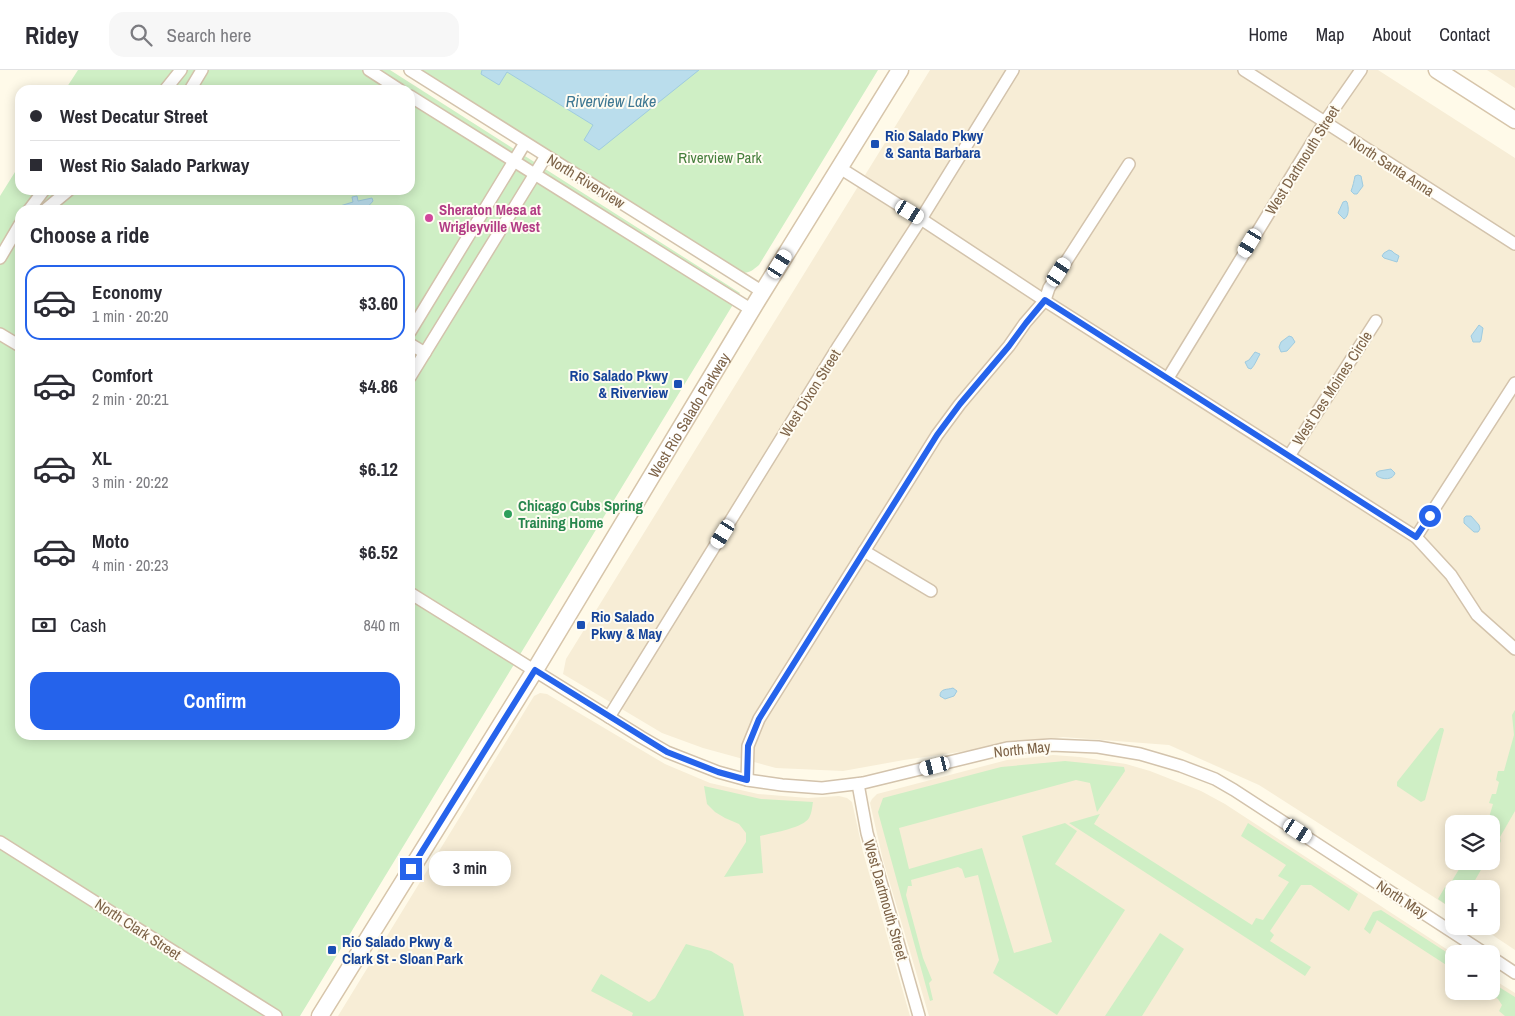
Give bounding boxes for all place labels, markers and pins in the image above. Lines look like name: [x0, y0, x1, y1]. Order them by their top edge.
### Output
place label: Rio Salado Pkwy & Santa Barbara: [885, 125, 984, 163]
marker: Rio Salado Pkwy & Santa Barbara: [869, 138, 881, 150]
place label: Sheraton Mesa at Wrigleyville West: [439, 199, 541, 237]
marker: Sheraton Mesa at Wrigleyville West: [423, 212, 435, 224]
place label: Rio Salado Pkwy & Riverview: [570, 365, 668, 403]
marker: Rio Salado Pkwy & Riverview: [672, 378, 684, 390]
place label: Chicago Cubs Spring Training Home: [518, 495, 644, 533]
marker: Chicago Cubs Spring Training Home: [502, 508, 514, 520]
place label: Rio Salado Pkwy & May: [591, 606, 662, 644]
marker: Rio Salado Pkwy & May: [575, 619, 587, 631]
place label: Rio Salado Pkwy & Clark St - Sloan Park: [342, 931, 463, 969]
marker: Rio Salado Pkwy & Clark St - Sloan Park: [326, 944, 338, 956]

